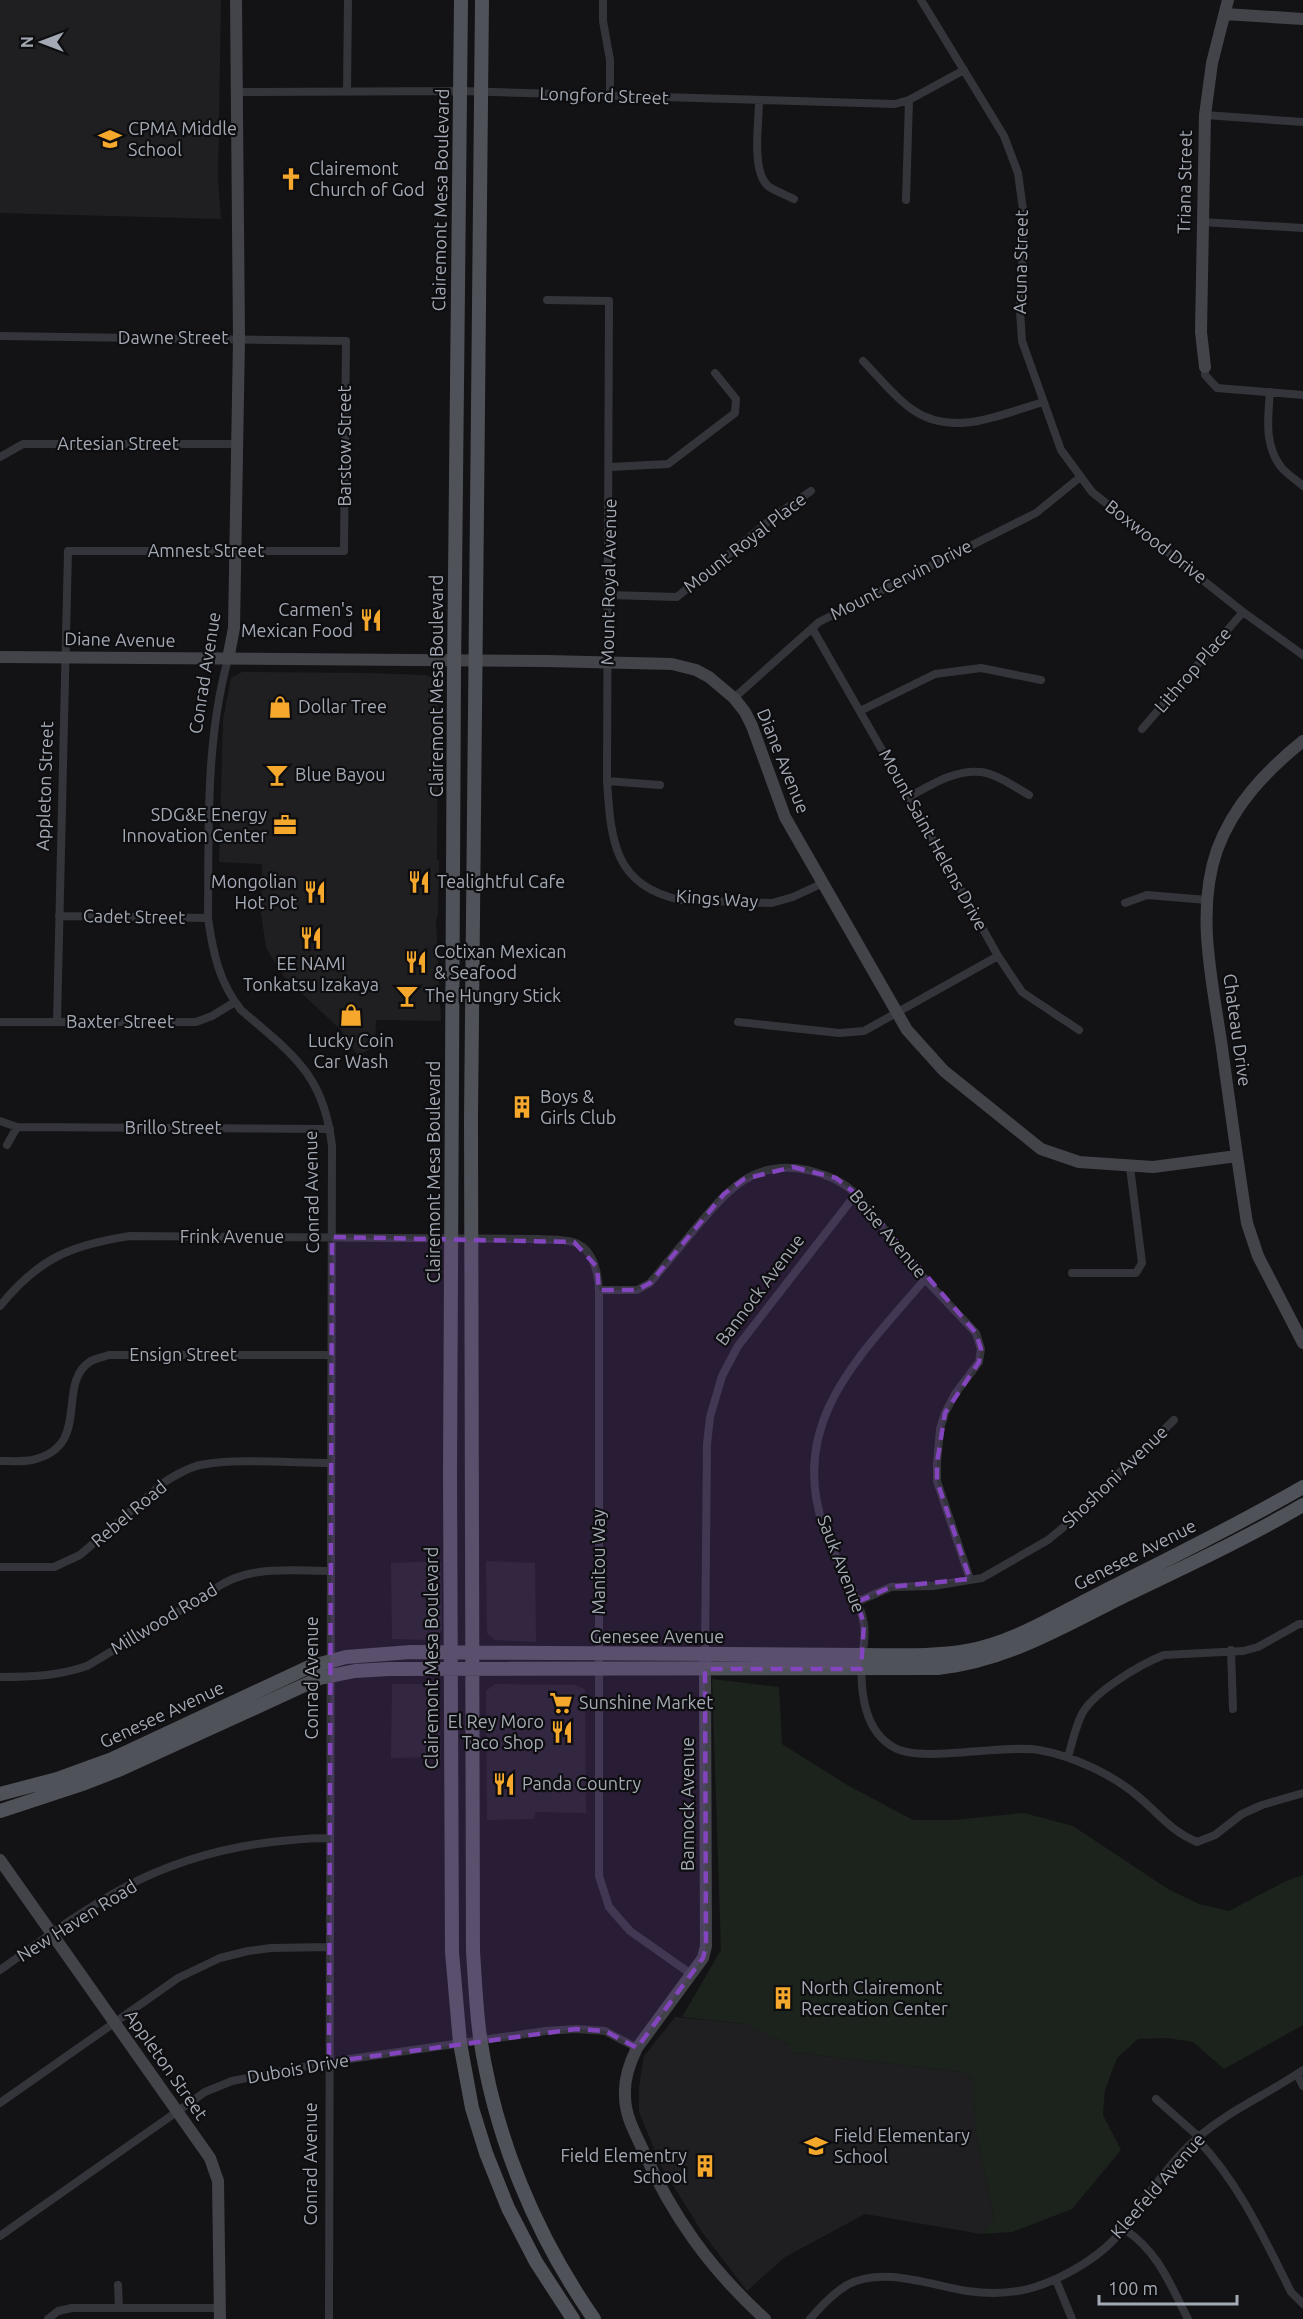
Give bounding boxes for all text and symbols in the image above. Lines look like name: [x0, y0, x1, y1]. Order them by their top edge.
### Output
north arrow: [12, 12, 72, 72]
text: N: [18, 36, 36, 48]
street label: Longford Street: [539, 83, 669, 107]
street label: Clairemont Mesa Boulevard: [428, 88, 452, 311]
place label: CPMA Middle School: [128, 118, 237, 159]
school or university icon: CPMA Middle School: [97, 126, 123, 152]
street label: Triana Street: [1173, 130, 1195, 234]
place label: Clairemont Church of God: [309, 158, 425, 199]
church icon: Clairemont Church of God: [278, 166, 304, 192]
street label: Acuna Street: [1009, 210, 1031, 314]
street label: Dawne Street: [118, 327, 228, 347]
street label: Barstow Street: [334, 385, 354, 507]
street label: Artesian Street: [57, 433, 179, 453]
street label: Mount Royal Place: [679, 488, 809, 596]
street label: Boxwood Drive: [1102, 495, 1211, 587]
street label: Mount Royal Avenue: [597, 498, 619, 666]
street label: Mount Cervin Drive: [826, 535, 975, 623]
street label: Amnest Street: [148, 540, 264, 560]
street label: Clairemont Mesa Boulevard: [426, 575, 446, 797]
place label: Carmen's Mexican Food: [241, 599, 353, 640]
restaurant icon: Carmen's Mexican Food: [358, 607, 384, 633]
street label: Conrad Avenue: [185, 610, 224, 735]
street label: Lithrop Place: [1150, 623, 1235, 716]
street label: Diane Avenue: [64, 628, 176, 650]
shop icon: Dollar Tree: [267, 694, 293, 720]
place label: Dollar Tree: [298, 696, 387, 716]
street label: Diane Avenue: [754, 705, 814, 816]
street label: Appleton Street: [32, 721, 56, 851]
street label: Mount Saint Helens Drive: [876, 745, 992, 934]
bar icon: Blue Bayou: [264, 762, 290, 788]
place label: Blue Bayou: [295, 764, 386, 784]
place label: SDG&E Energy Innovation Center: [122, 804, 267, 845]
office icon: SDG&E Energy Innovation Center: [272, 812, 298, 838]
restaurant icon: Tealightful Cafe: [406, 869, 432, 895]
place label: Mongolian Hot Pot: [211, 871, 297, 912]
place label: Tealightful Cafe: [437, 871, 565, 891]
restaurant icon: Mongolian Hot Pot: [302, 879, 328, 905]
street label: Kings Way: [675, 885, 759, 911]
street label: Cadet Street: [83, 905, 185, 927]
restaurant icon: EE NAMI Tonkatsu Izakaya: [298, 925, 324, 951]
place label: Cotixan Mexican & Seafood: [434, 941, 567, 982]
restaurant icon: Cotixan Mexican & Seafood: [403, 949, 429, 975]
place label: EE NAMI Tonkatsu Izakaya: [243, 953, 379, 994]
street label: Chateau Drive: [1220, 972, 1256, 1088]
bar icon: The Hungry Stick: [394, 983, 420, 1009]
place label: The Hungry Stick: [425, 985, 561, 1005]
shop icon: Lucky Coin Car Wash: [338, 1002, 364, 1028]
street label: Baxter Street: [66, 1011, 174, 1031]
place label: Lucky Coin Car Wash: [308, 1030, 394, 1071]
street label: Clairemont Mesa Boulevard: [423, 1061, 443, 1283]
place label: Boys & Girls Club: [540, 1086, 616, 1127]
building icon: Boys & Girls Club: [509, 1094, 535, 1120]
street label: Brillo Street: [125, 1117, 221, 1137]
street label: Conrad Avenue: [300, 1130, 322, 1254]
street label: Boise Avenue: [846, 1185, 931, 1281]
street label: Frink Avenue: [180, 1226, 284, 1246]
street label: Bannock Avenue: [711, 1230, 808, 1349]
street label: Ensign Street: [129, 1344, 237, 1364]
street label: Shoshoni Avenue: [1058, 1421, 1171, 1532]
street label: Rebel Road: [87, 1476, 170, 1550]
street label: Manitou Way: [588, 1509, 608, 1615]
street label: Sauk Avenue: [814, 1512, 870, 1615]
street label: Genesee Avenue: [1070, 1515, 1199, 1594]
street label: Clairemont Mesa Boulevard: [421, 1547, 441, 1769]
street label: Millwood Road: [107, 1579, 220, 1658]
street label: Conrad Avenue: [301, 1616, 321, 1740]
street label: Genesee Avenue: [590, 1626, 724, 1646]
street label: Genesee Avenue: [96, 1677, 227, 1752]
supermarket icon: Sunshine Market: [548, 1690, 574, 1716]
place label: Sunshine Market: [579, 1692, 713, 1712]
place label: El Rey Moro Taco Shop: [448, 1711, 544, 1752]
restaurant icon: El Rey Moro Taco Shop: [549, 1719, 575, 1745]
street label: Bannock Avenue: [677, 1737, 697, 1871]
restaurant icon: Panda Country: [491, 1771, 517, 1797]
place label: Panda Country: [522, 1773, 641, 1793]
street label: New Haven Road: [13, 1875, 140, 1965]
place label: North Clairemont Recreation Center: [801, 1977, 948, 2018]
building icon: North Clairemont Recreation Center: [770, 1985, 796, 2011]
street label: Appleton Street: [121, 2006, 212, 2123]
street label: Dubois Drive: [245, 2049, 350, 2087]
street label: Conrad Avenue: [300, 2102, 320, 2226]
place label: Field Elementary School: [834, 2125, 970, 2166]
street label: Kleefeld Avenue: [1106, 2129, 1208, 2242]
school or university icon: Field Elementary School: [803, 2133, 829, 2159]
place label: Field Elementry School: [560, 2145, 687, 2186]
building icon: Field Elementry School: [692, 2153, 718, 2179]
scale bar: [1099, 2268, 1237, 2306]
text: 100 m: [1108, 2278, 1158, 2298]

